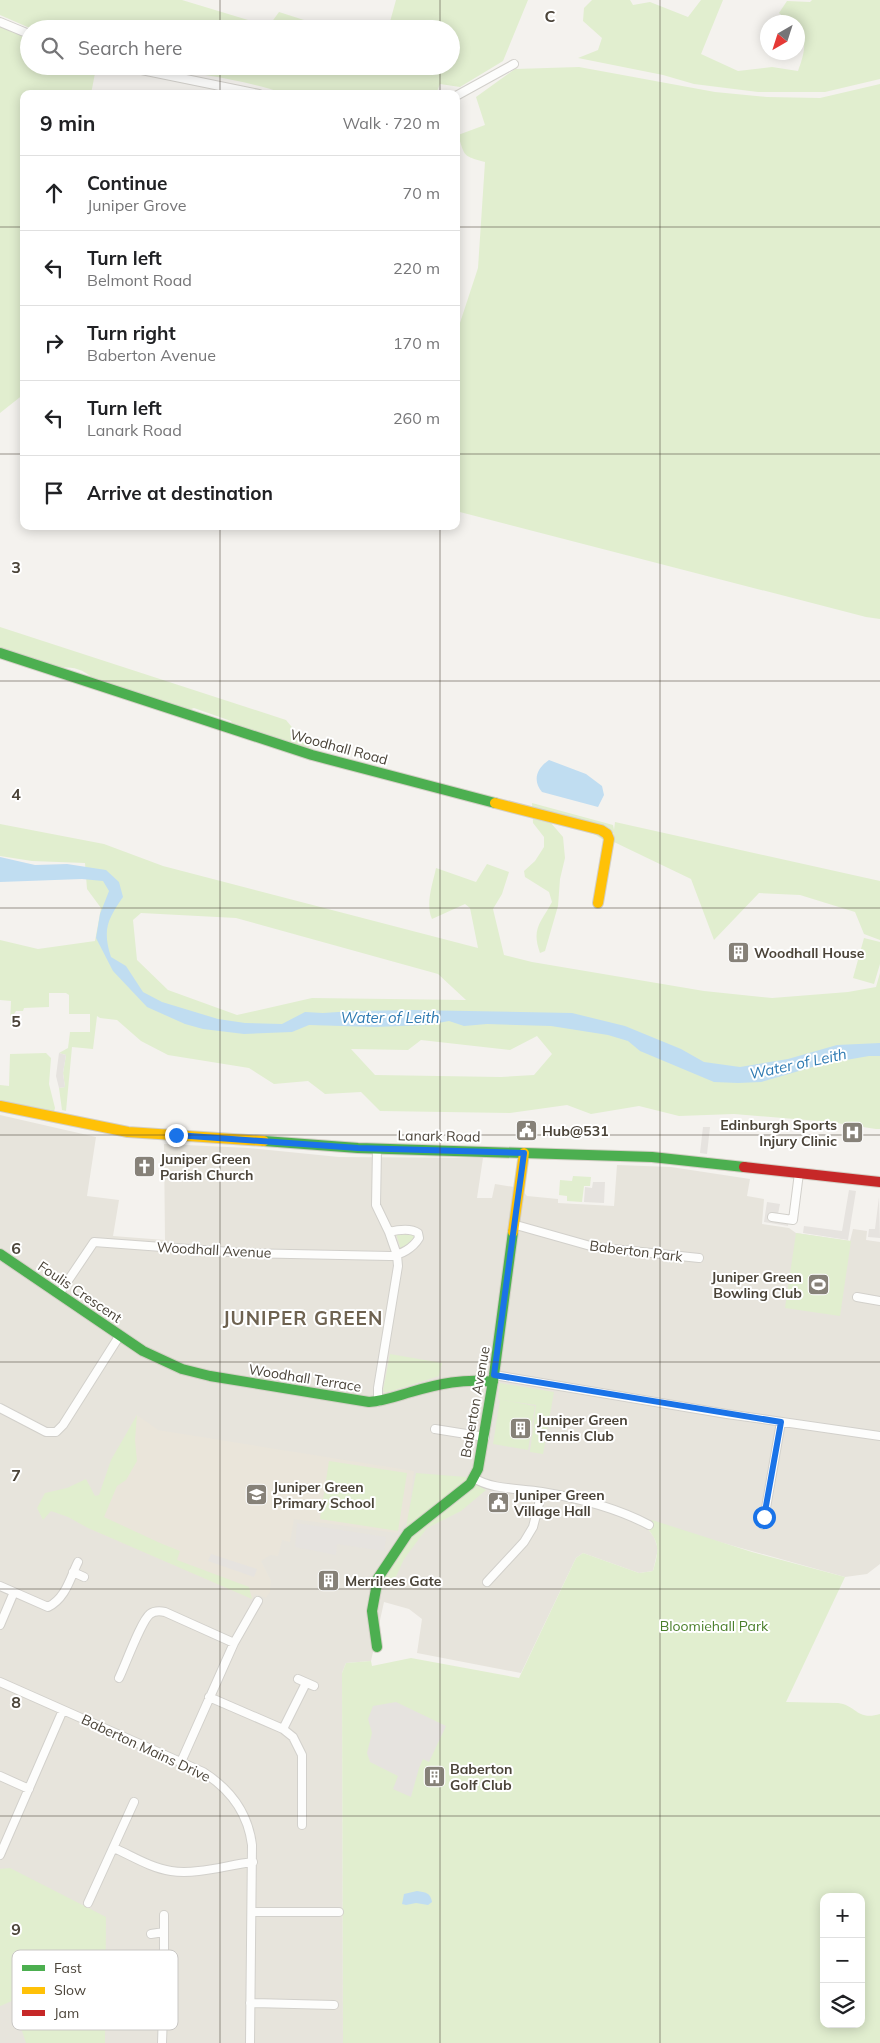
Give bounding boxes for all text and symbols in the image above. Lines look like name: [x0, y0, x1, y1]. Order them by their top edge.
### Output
text: C: [545, 6, 556, 26]
north arrow: [760, 15, 805, 60]
search box: [20, 20, 460, 75]
icon: search: [38, 34, 66, 62]
text: Search here: [78, 36, 182, 60]
text: 9 min: [40, 110, 95, 136]
text: Walk · 720 m: [342, 113, 440, 133]
text: Continue: [87, 171, 167, 195]
icon: ahead: [40, 179, 68, 207]
text: 70 m: [403, 183, 440, 203]
text: Juniper Grove: [87, 195, 186, 215]
text: Turn left: [87, 246, 162, 270]
icon: left: [40, 254, 68, 282]
text: 220 m: [393, 258, 440, 278]
text: Belmont Road: [87, 270, 192, 290]
text: Turn right: [87, 321, 176, 345]
icon: right: [40, 329, 68, 357]
text: 170 m: [393, 333, 440, 353]
text: Baberton Avenue: [87, 345, 216, 365]
text: Turn left: [87, 396, 162, 420]
icon: left: [40, 404, 68, 432]
text: 260 m: [393, 408, 440, 428]
text: Lanark Road: [87, 420, 182, 440]
icon: arrive: [40, 479, 68, 507]
text: Arrive at destination: [87, 481, 273, 505]
text: 3: [11, 557, 21, 577]
street label: Woodhall Road: [288, 725, 390, 769]
text: 4: [11, 784, 21, 804]
building icon: Woodhall House: [726, 941, 750, 965]
place label: Woodhall House: [754, 944, 865, 962]
water label: Water of Leith: [341, 1008, 440, 1027]
text: 5: [11, 1011, 21, 1031]
water label: Water of Leith: [748, 1044, 848, 1083]
place label: Edinburgh Sports Injury Clinic: [720, 1116, 837, 1150]
public building icon: Hub@531: [514, 1119, 538, 1143]
hospital icon: Edinburgh Sports Injury Clinic: [841, 1121, 865, 1145]
place label: Hub@531: [542, 1122, 609, 1140]
route end: [165, 1124, 188, 1147]
street label: Lanark Road: [397, 1126, 481, 1146]
place label: Juniper Green Parish Church: [160, 1150, 253, 1184]
church icon: Juniper Green Parish Church: [132, 1155, 156, 1179]
street label: Baberton Park: [588, 1236, 684, 1266]
text: 6: [11, 1238, 21, 1258]
street label: Woodhall Avenue: [156, 1238, 272, 1262]
street label: Foulis Crescent: [35, 1257, 126, 1327]
place label: Juniper Green Bowling Club: [711, 1268, 802, 1302]
sports icon: Juniper Green Bowling Club: [806, 1273, 830, 1297]
district label: JUNIPER GREEN: [223, 1306, 383, 1330]
street label: Baberton Avenue: [456, 1345, 494, 1459]
street label: Woodhall Terrace: [247, 1360, 363, 1396]
place label: Juniper Green Tennis Club: [537, 1411, 628, 1445]
building icon: Juniper Green Tennis Club: [509, 1416, 533, 1440]
text: 7: [11, 1465, 21, 1485]
place label: Juniper Green Primary School: [273, 1478, 375, 1512]
school or university icon: Juniper Green Primary School: [245, 1483, 269, 1507]
place label: Juniper Green Village Hall: [513, 1486, 605, 1520]
public building icon: Juniper Green Village Hall: [486, 1491, 510, 1515]
route start: [753, 1506, 776, 1529]
building icon: Merrilees Gate: [317, 1569, 341, 1593]
place label: Merrilees Gate: [345, 1572, 442, 1590]
park label: Bloomiehall Park: [660, 1617, 769, 1635]
text: 8: [11, 1692, 21, 1712]
street label: Baberton Mains Drive: [79, 1710, 213, 1786]
place label: Baberton Golf Club: [450, 1760, 513, 1794]
building icon: Baberton Golf Club: [422, 1765, 446, 1789]
map controls: [820, 1893, 865, 2028]
button: +: [820, 1893, 865, 1938]
text: 9: [11, 1919, 21, 1939]
button: −: [820, 1938, 865, 1983]
legend: [12, 1950, 178, 2030]
text: Fast: [54, 1959, 82, 1977]
text: Slow: [54, 1981, 86, 1999]
button: layers: [820, 1983, 865, 2028]
text: Jam: [54, 2004, 79, 2022]

